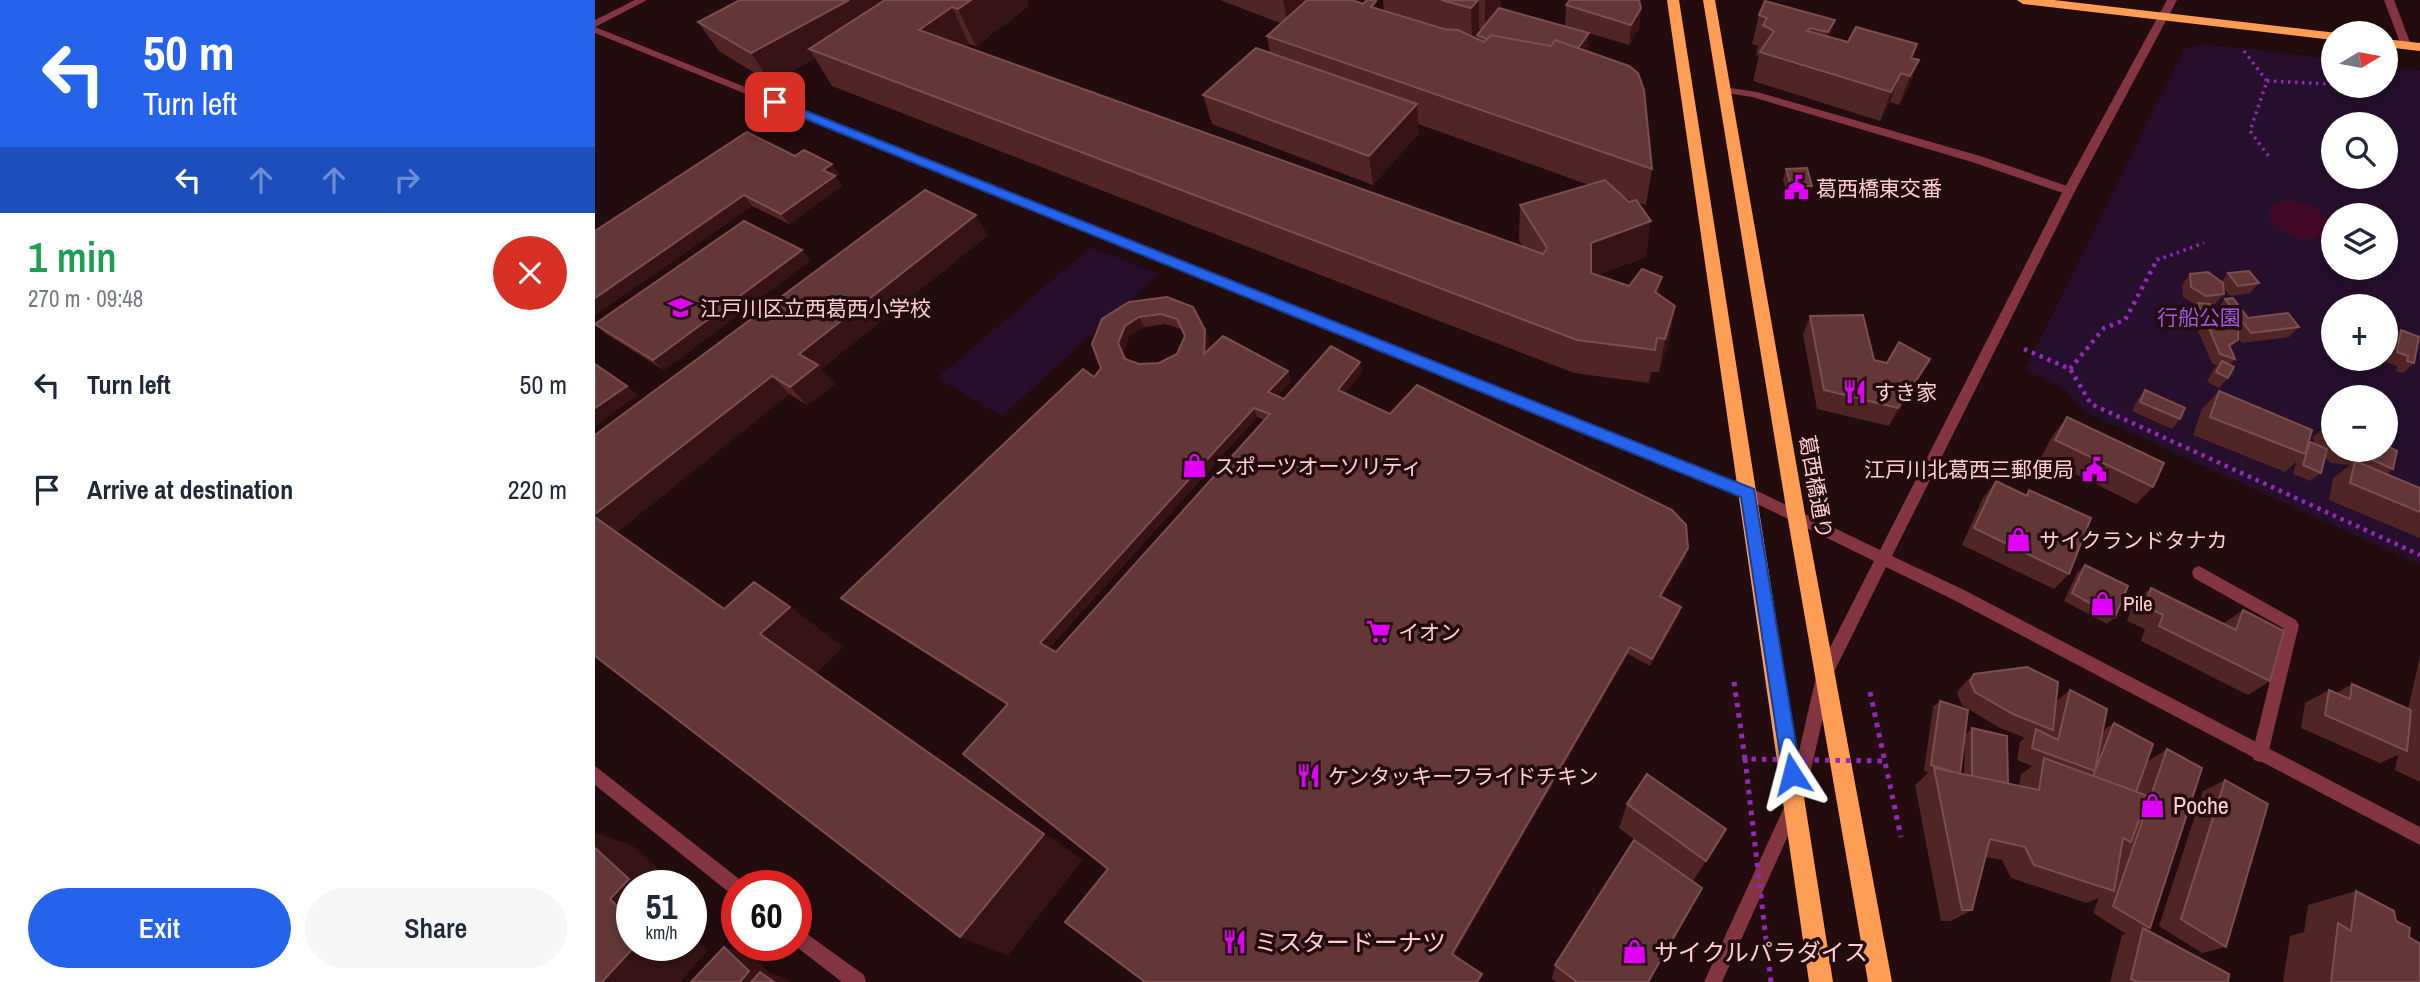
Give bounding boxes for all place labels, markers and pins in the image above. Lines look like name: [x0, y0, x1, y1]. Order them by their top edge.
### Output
pin: [745, 72, 805, 132]
public building icon: 葛西橋東交番: [1782, 174, 1810, 202]
place label: 葛西橋東交番: [1816, 174, 1942, 203]
school or university icon: 江戸川区立西葛西小学校: [666, 294, 694, 322]
place label: 江戸川区立西葛西小学校: [700, 294, 931, 323]
restaurant icon: すき家: [1840, 378, 1868, 406]
place label: すき家: [1874, 378, 1937, 407]
shop icon: スポーツオーソリティ: [1180, 452, 1208, 480]
place label: スポーツオーソリティ: [1214, 452, 1422, 481]
place label: 江戸川北葛西三郵便局: [1864, 455, 2074, 484]
public building icon: 江戸川北葛西三郵便局: [2080, 455, 2108, 483]
shop icon: サイクランドタナカ: [2005, 526, 2033, 554]
place label: サイクランドタナカ: [2039, 526, 2228, 555]
shop icon: Pile: [2089, 589, 2117, 617]
place label: Pile: [2123, 589, 2153, 618]
supermarket icon: イオン: [1364, 618, 1392, 646]
place label: イオン: [1398, 618, 1461, 647]
restaurant icon: ケンタッキーフライドチキン: [1294, 762, 1322, 790]
place label: ケンタッキーフライドチキン: [1328, 762, 1598, 791]
place label: Poche: [2173, 789, 2229, 821]
shop icon: Poche: [2139, 791, 2167, 819]
place label: ミスタードーナツ: [1254, 926, 1446, 958]
restaurant icon: ミスタードーナツ: [1220, 928, 1248, 956]
place label: サイクルパラダイス: [1654, 936, 1868, 968]
shop icon: サイクルパラダイス: [1620, 938, 1648, 966]

